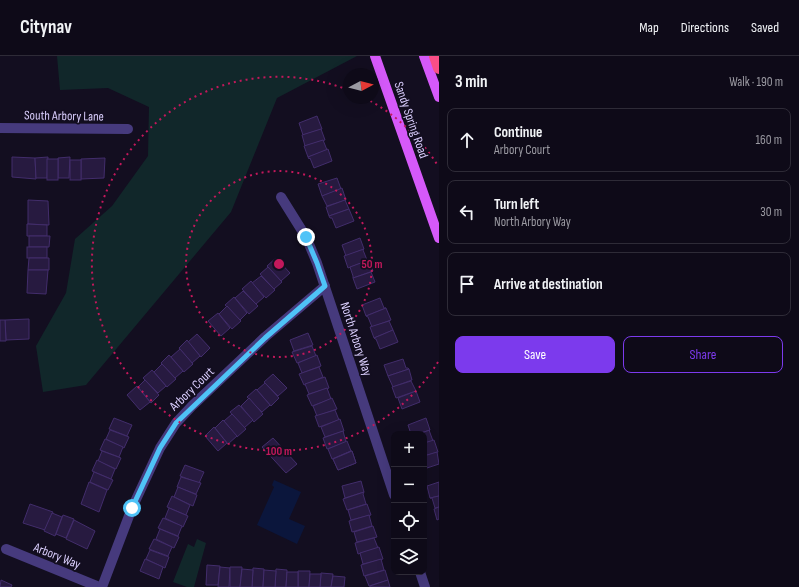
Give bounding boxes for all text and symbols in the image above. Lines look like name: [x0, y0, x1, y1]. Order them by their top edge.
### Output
text: Citynav: [20, 16, 72, 39]
text: Map: [639, 19, 659, 36]
text: Directions: [681, 19, 729, 36]
text: Saved: [751, 19, 779, 36]
north arrow: [343, 68, 379, 104]
text: 3 min: [455, 72, 488, 92]
text: Walk · 190 m: [729, 74, 783, 90]
street label: Sandy Spring Road: [390, 79, 432, 161]
street label: South Arbory Lane: [24, 107, 104, 125]
text: Continue: [494, 123, 543, 142]
icon: ahead: [456, 129, 478, 151]
text: 160 m: [756, 132, 782, 148]
text: Arbory Court: [494, 142, 550, 158]
text: Turn left: [494, 195, 539, 214]
icon: left: [456, 201, 478, 223]
text: 30 m: [760, 204, 782, 220]
text: North Arbory Way: [494, 214, 571, 230]
route end: [297, 228, 315, 246]
centre of rings: [272, 257, 286, 271]
text: 50 m: [362, 257, 382, 272]
icon: arrive: [456, 273, 478, 295]
text: Arrive at destination: [494, 275, 603, 294]
street label: North Arbory Way: [337, 300, 375, 378]
button: Save: [455, 336, 615, 373]
button: Share: [623, 336, 783, 373]
street label: Arbory Court: [166, 364, 218, 415]
map controls: [391, 431, 427, 575]
button: +: [391, 431, 427, 467]
text: 100 m: [266, 444, 292, 459]
button: −: [391, 467, 427, 503]
route start: [123, 499, 141, 517]
button: locate: [391, 503, 427, 539]
street label: Arbory Way: [30, 539, 83, 573]
button: layers: [391, 539, 427, 575]

